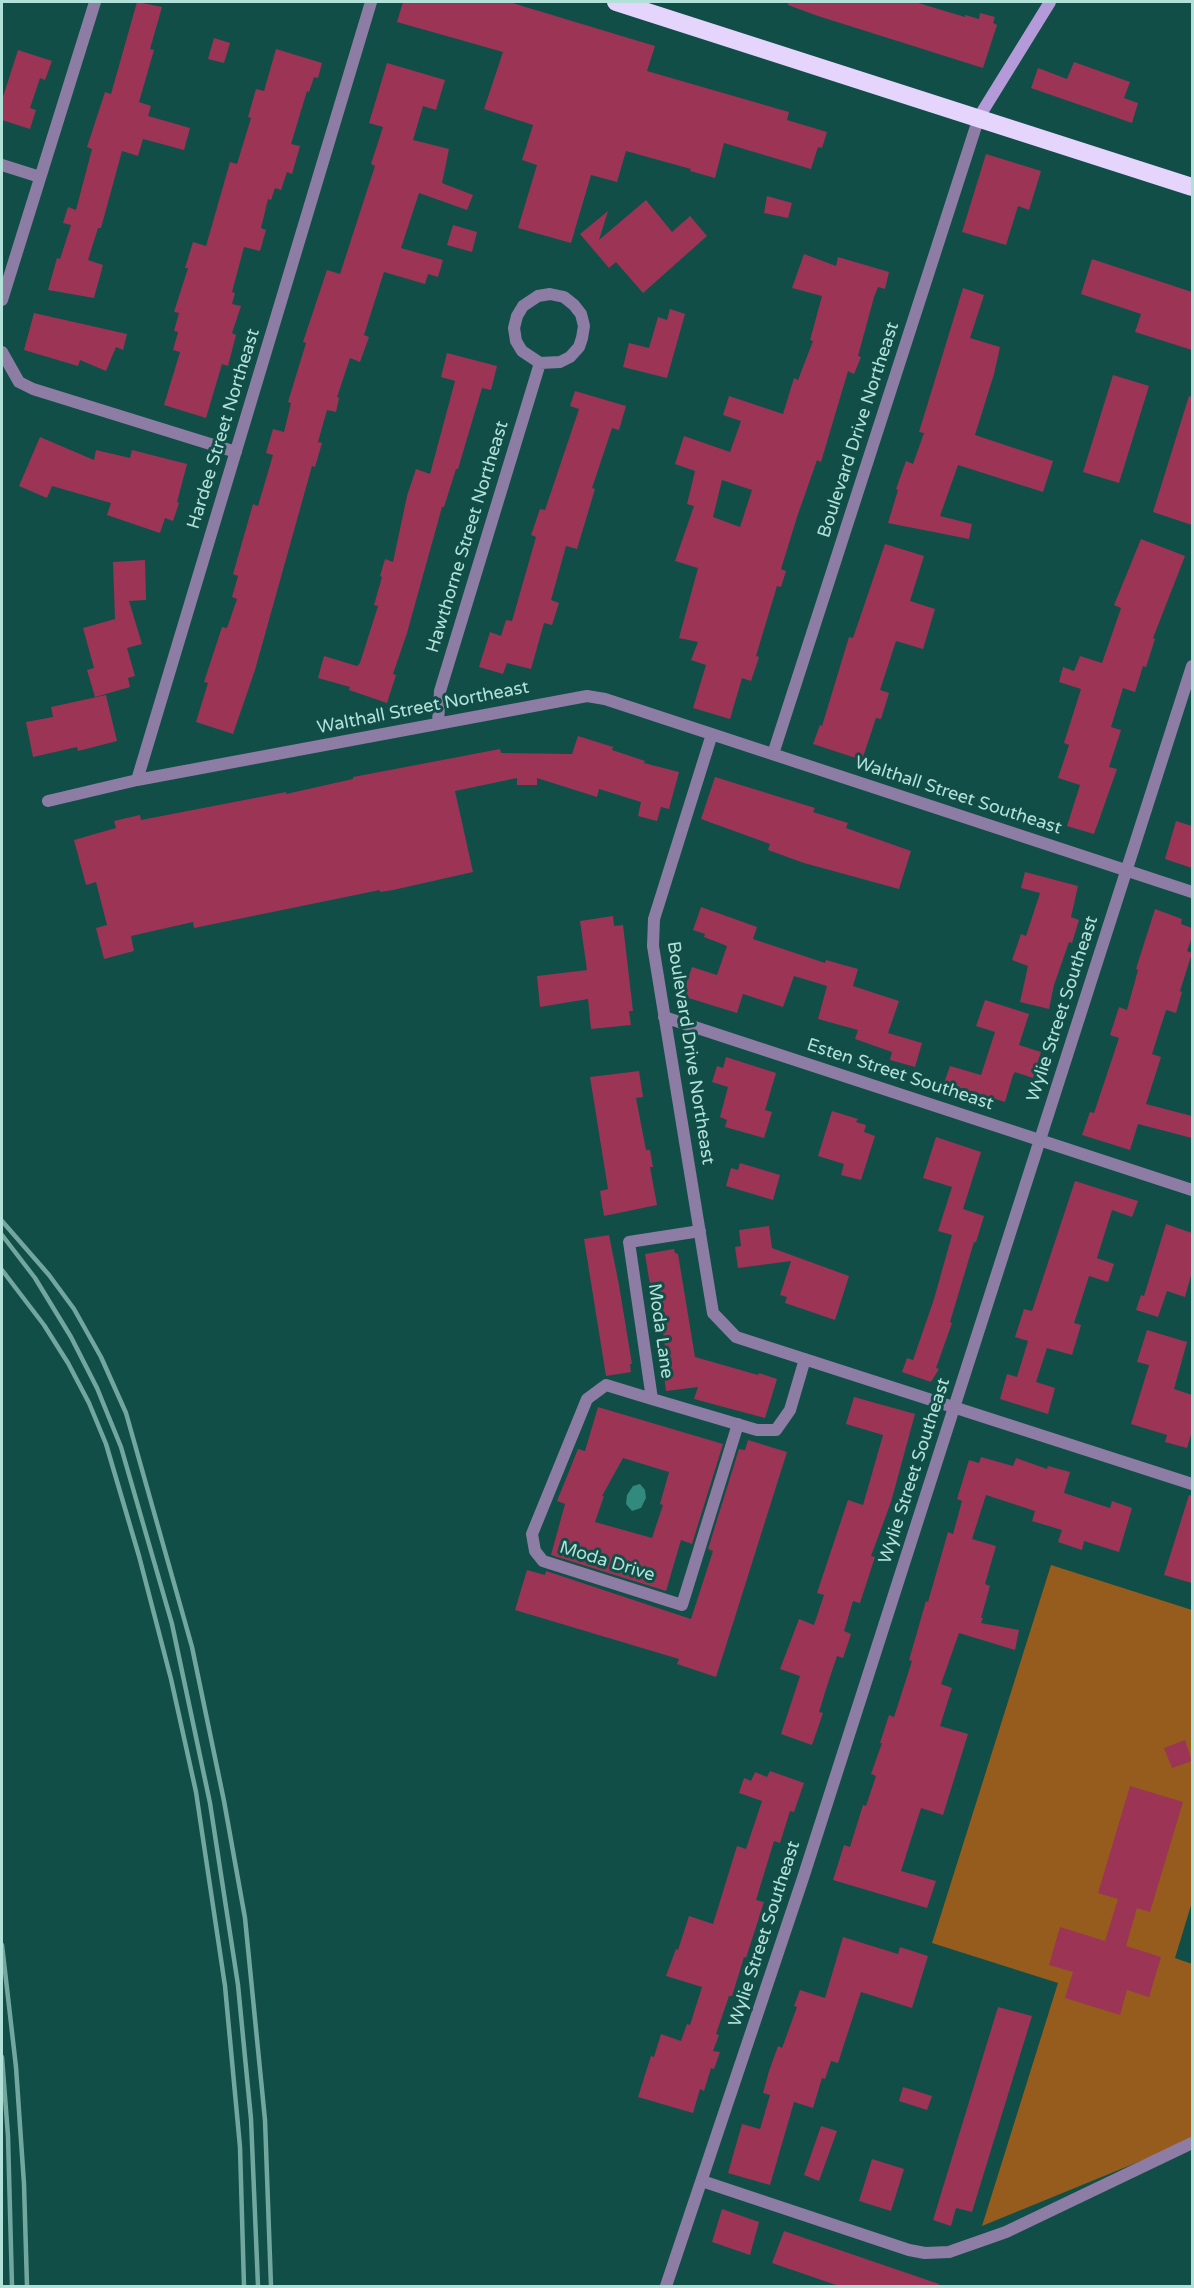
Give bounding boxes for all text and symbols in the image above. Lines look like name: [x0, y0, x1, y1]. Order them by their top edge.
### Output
street label: Boulevard Drive Northeast: [814, 319, 904, 541]
street label: Hardee Street Northeast: [183, 326, 265, 532]
street label: Hawthorne Street Northeast: [422, 418, 514, 656]
street label: Walthall Street Northeast: [315, 677, 531, 739]
street label: Walthall Street Southeast: [852, 752, 1064, 840]
street label: Wylie Street Southeast: [1023, 913, 1103, 1105]
street label: Boulevard Drive Northeast: [662, 940, 718, 1166]
street label: Esten Street Southeast: [804, 1035, 996, 1115]
street label: Moda Lane: [643, 1282, 677, 1380]
street label: Wylie Street Southeast: [875, 1375, 955, 1567]
street label: Moda Drive: [557, 1537, 657, 1587]
street label: Wylie Street Southeast: [725, 1838, 805, 2030]

